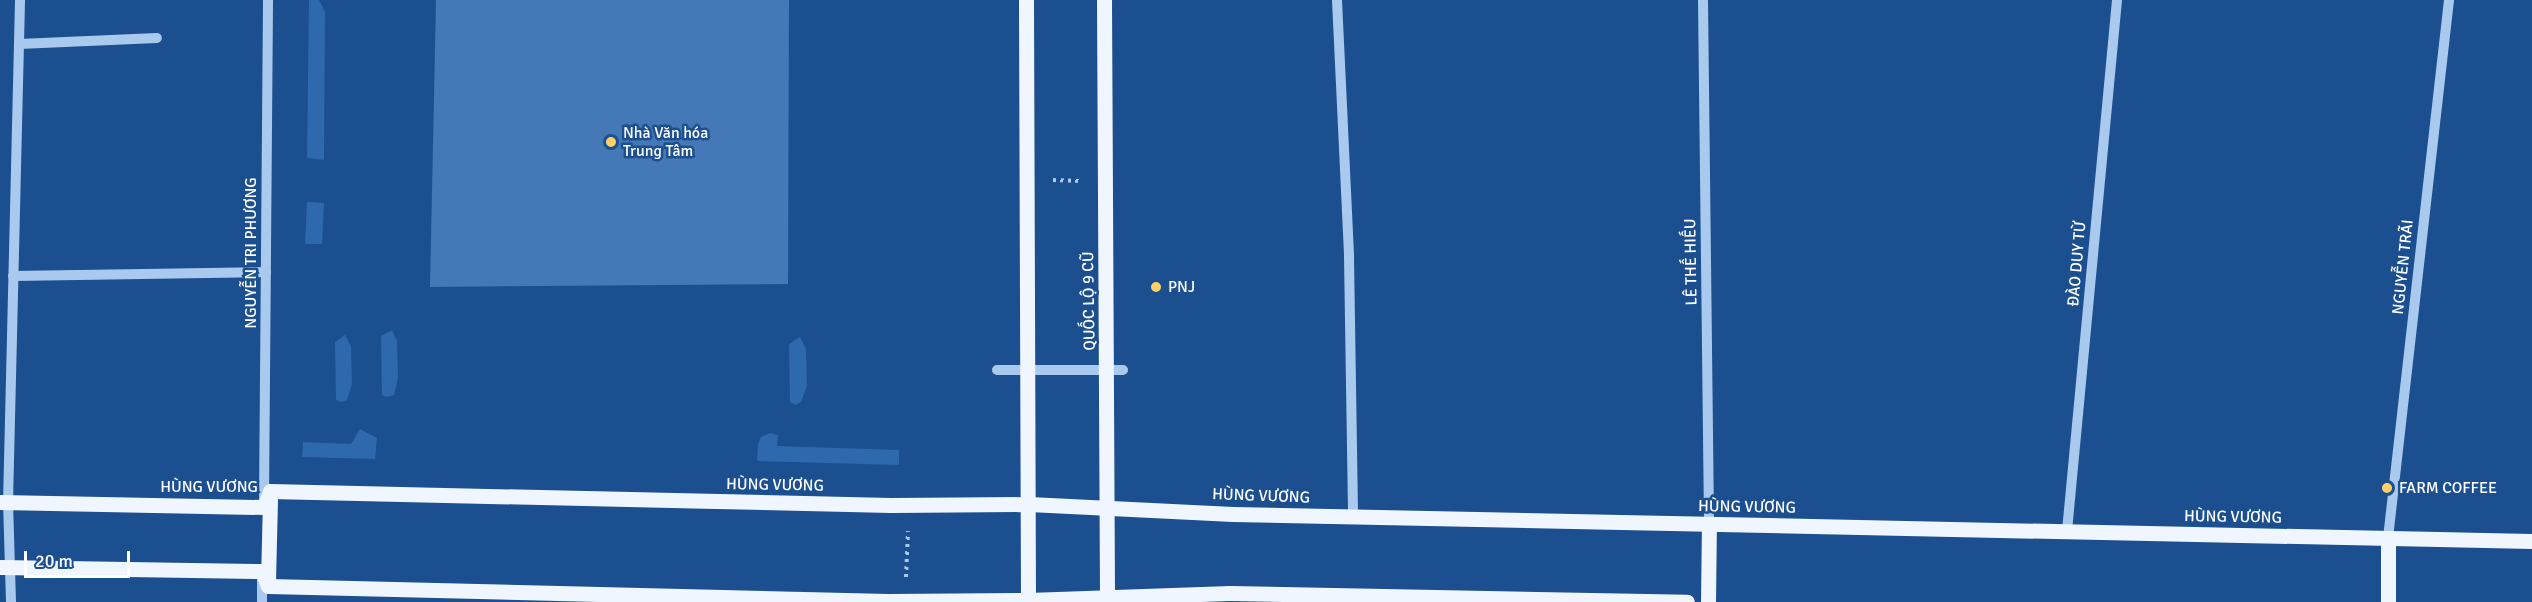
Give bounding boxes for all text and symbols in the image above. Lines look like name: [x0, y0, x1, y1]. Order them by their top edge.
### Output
place label: Nhà Văn hóa Trung Tâm: [623, 123, 708, 161]
marker: Nhà Văn hóa Trung Tâm: [604, 135, 618, 149]
street label: NGUYỄN TRI PHƯƠNG: [241, 177, 261, 329]
street label: LÊ THẾ HIẾU: [1681, 218, 1701, 306]
street label: NGUYỄN TRÃI: [2388, 219, 2418, 315]
street label: ĐÀO DUY TỪ: [2064, 221, 2090, 307]
street label: QUỐC LỘ 9 CŨ: [1079, 251, 1099, 351]
place label: PNJ: [1168, 277, 1195, 297]
marker: PNJ: [1149, 280, 1163, 294]
street label: HÙNG VƯƠNG: [726, 475, 824, 495]
street label: HÙNG VƯƠNG: [160, 477, 258, 497]
place label: FARM COFFEE: [2399, 478, 2497, 498]
marker: FARM COFFEE: [2380, 481, 2394, 495]
street label: HÙNG VƯƠNG: [1212, 485, 1310, 507]
street label: HÙNG VƯƠNG: [1698, 497, 1796, 517]
street label: HÙNG VƯƠNG: [2184, 507, 2282, 527]
scale bar: [27, 539, 134, 577]
text: 20 m: [35, 550, 73, 572]

